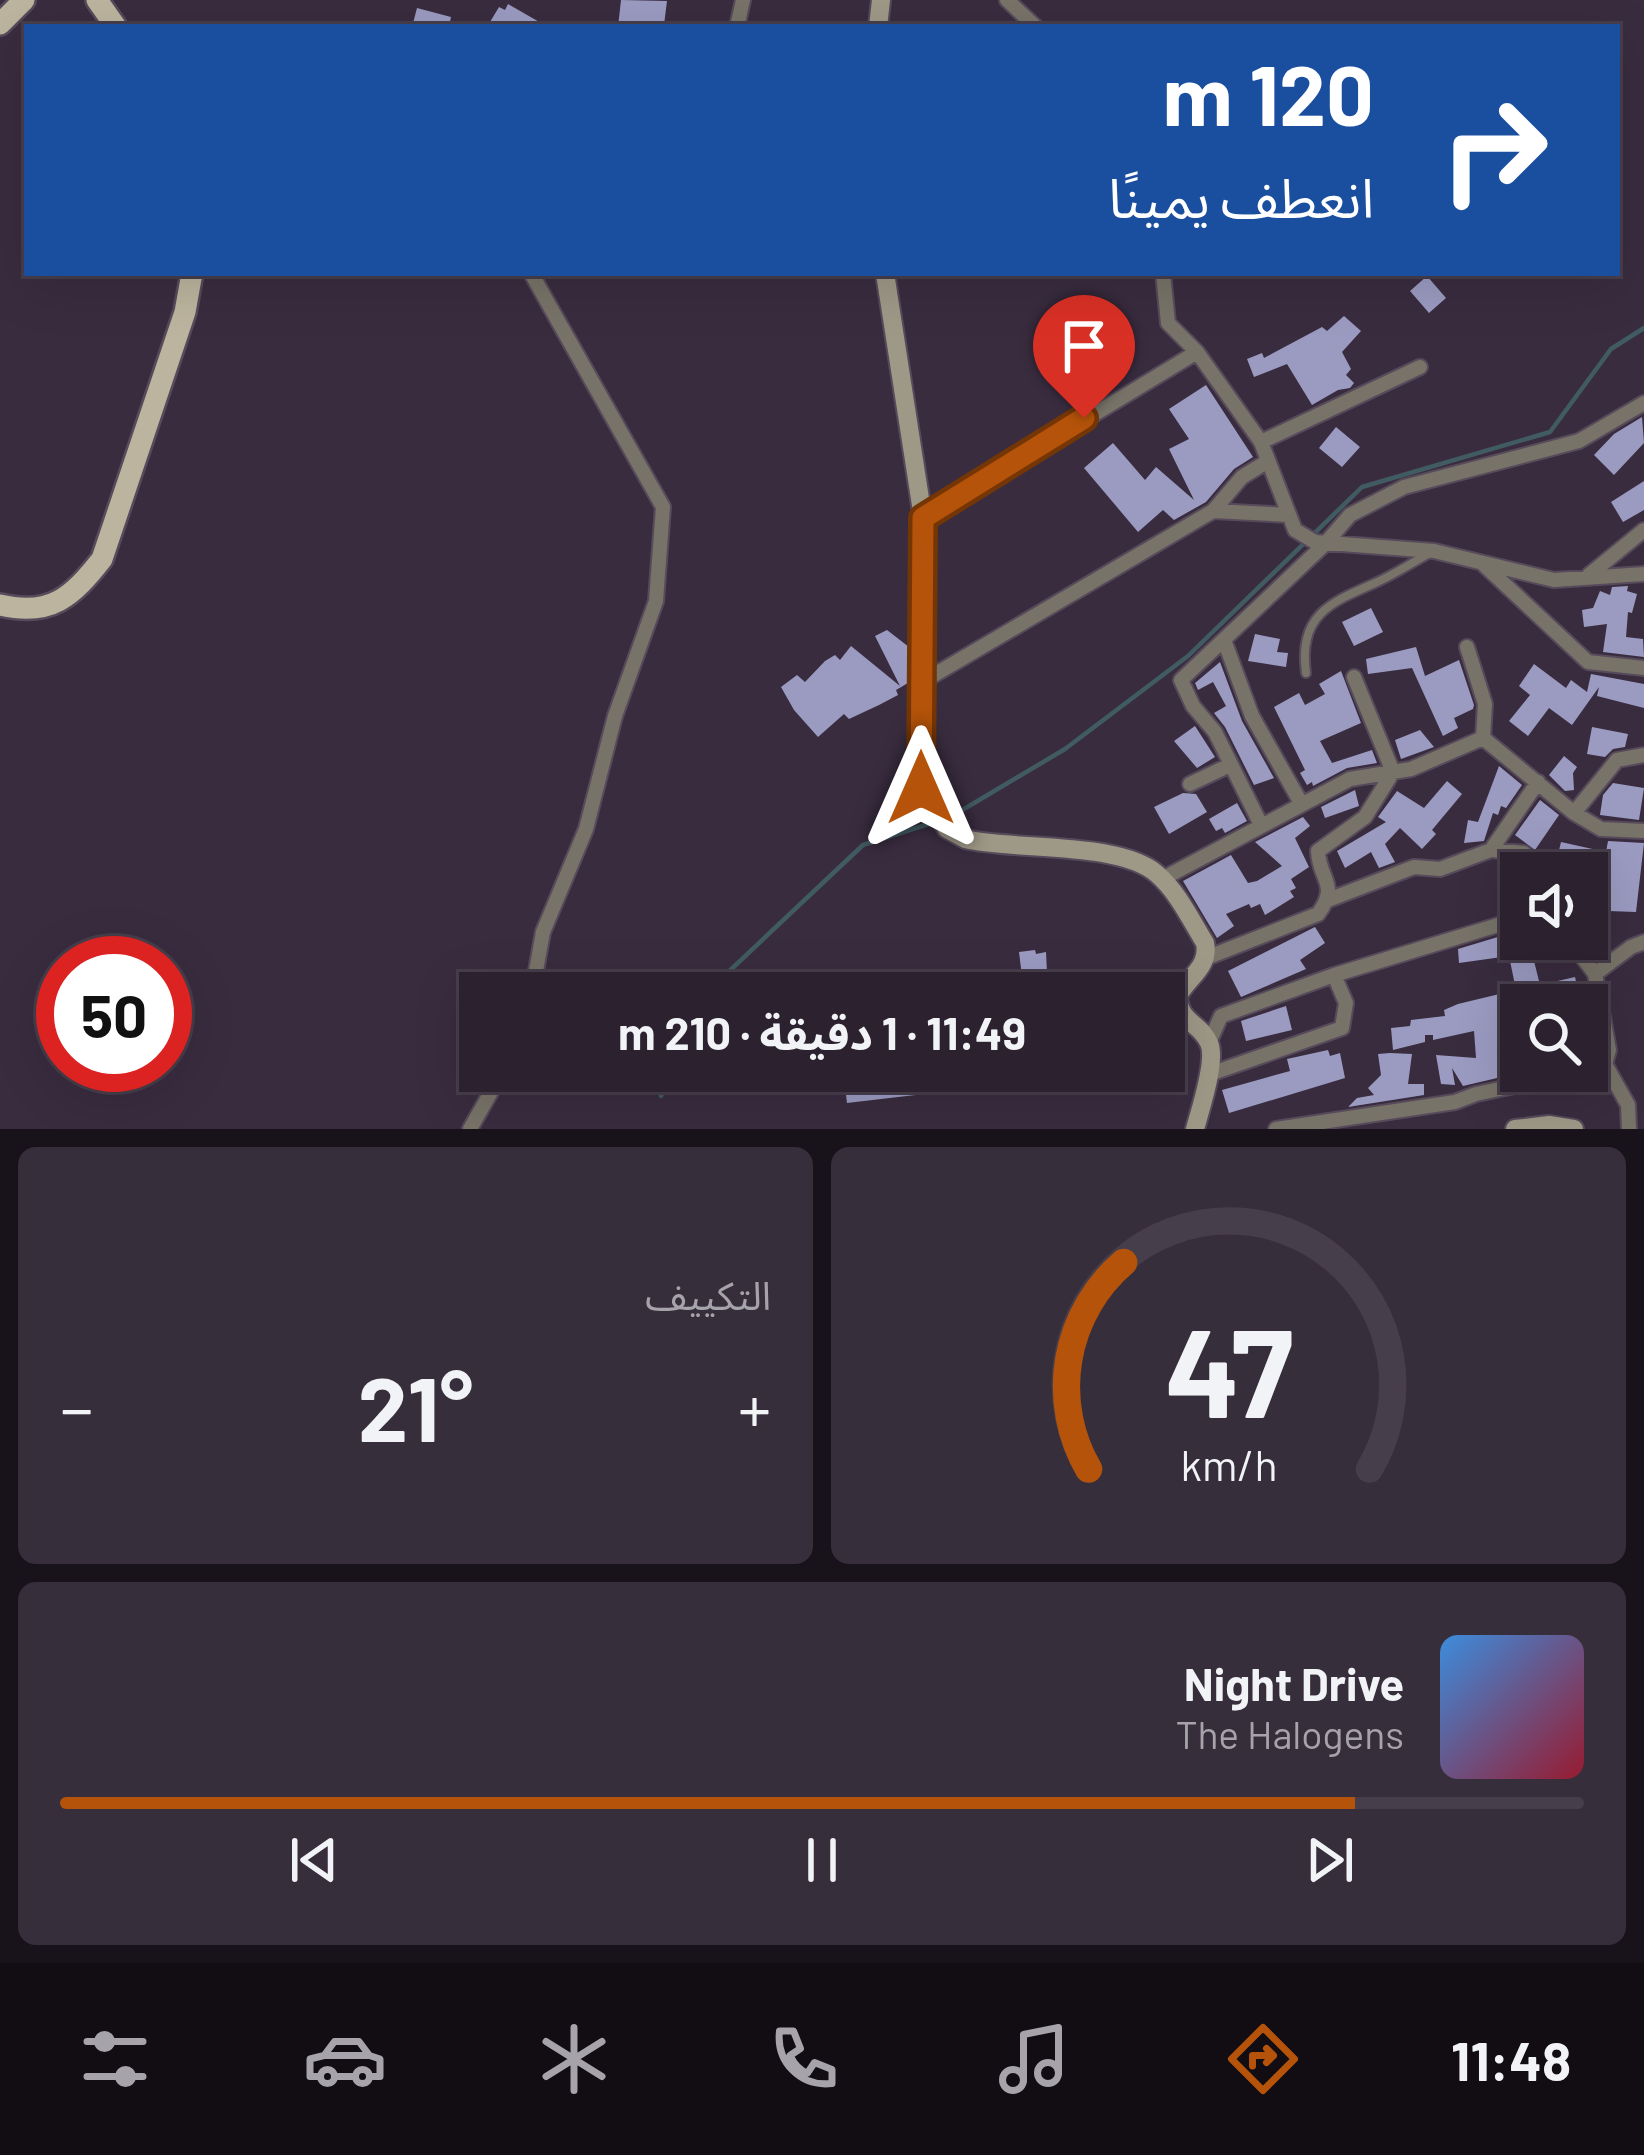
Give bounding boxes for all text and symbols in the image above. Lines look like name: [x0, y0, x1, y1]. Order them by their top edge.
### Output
text: 120 m: [1162, 42, 1374, 143]
icon: right: [1416, 72, 1572, 228]
text: انعطف يمينًا: [1108, 164, 1374, 229]
pin: [1033, 295, 1135, 418]
icon: arrive: [1051, 313, 1117, 379]
position arrow: [858, 725, 984, 851]
map controls: [1500, 852, 1608, 1092]
button: sound: [1500, 852, 1608, 960]
speed limit sign: 50: [36, 936, 192, 1092]
button: search: [1500, 984, 1608, 1092]
text: 11:49 · 1 دقيقة · 210 m: [618, 1005, 1026, 1059]
text: التكييف: [645, 1271, 771, 1318]
text: 47: [1164, 1293, 1293, 1443]
text: 21°: [358, 1352, 473, 1460]
text: −: [60, 1367, 93, 1446]
text: +: [738, 1367, 771, 1446]
text: km/h: [1180, 1437, 1277, 1489]
text: Night Drive: [1184, 1656, 1404, 1710]
text: The Halogens: [1175, 1710, 1404, 1757]
icon: previous: [281, 1827, 347, 1893]
icon: pause: [789, 1827, 855, 1893]
icon: next: [1297, 1827, 1363, 1893]
icon: filters: [73, 2017, 157, 2101]
icon: car: [303, 2017, 387, 2101]
icon: climate: [532, 2017, 616, 2101]
icon: phone: [762, 2017, 846, 2101]
icon: music: [992, 2017, 1076, 2101]
icon: directions: [1221, 2017, 1305, 2101]
text: 11:48: [1451, 2027, 1571, 2092]

